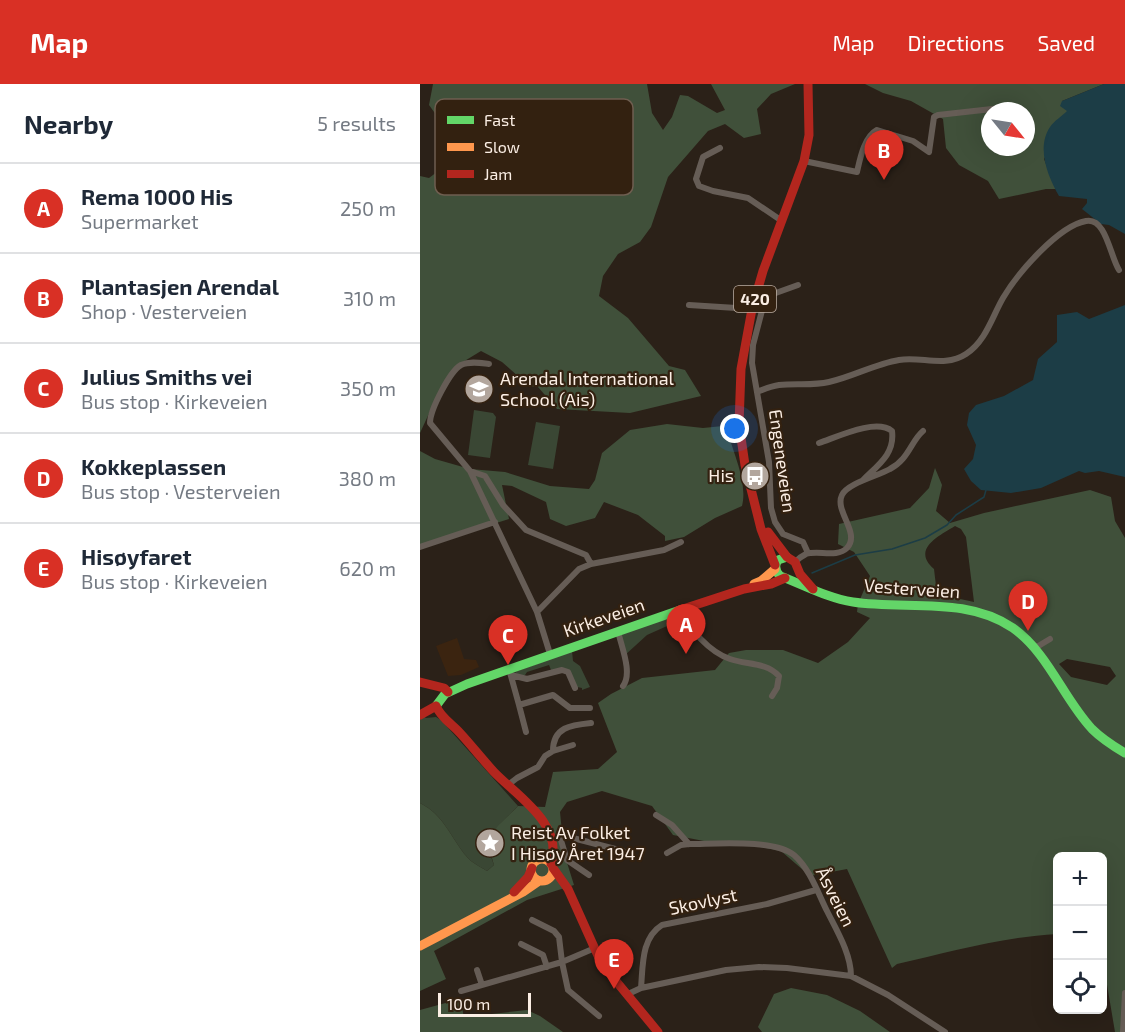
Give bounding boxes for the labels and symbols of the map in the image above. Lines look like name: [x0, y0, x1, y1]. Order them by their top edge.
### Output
legend: [435, 99, 633, 195]
north arrow: [981, 102, 1035, 156]
text: Fast: [484, 110, 515, 129]
pin: B: [864, 130, 904, 180]
text: Slow: [484, 137, 520, 156]
text: Jam: [484, 164, 512, 183]
road number: 420: [734, 286, 776, 312]
place label: Arendal International School (Ais): [500, 367, 675, 410]
school or university icon: Arendal International School (Ais): [463, 373, 495, 405]
street label: Engeneveien: [765, 408, 801, 514]
your location: [720, 414, 749, 443]
bus stop icon: His: [739, 460, 771, 492]
place label: His: [708, 464, 734, 486]
street label: Vesterveien: [863, 574, 961, 602]
pin: D: [1008, 582, 1048, 631]
street label: Kirkeveien: [560, 593, 647, 641]
pin: A: [666, 604, 706, 654]
pin: C: [488, 616, 527, 665]
place label: Reist Av Folket I Hisøy Året 1947: [511, 821, 645, 864]
place icon: Reist Av Folket I Hisøy Året 1947: [474, 827, 506, 859]
street label: Åsveien: [812, 863, 860, 930]
street label: Skovlyst: [667, 883, 739, 919]
pin: E: [594, 940, 634, 989]
scale bar: [438, 990, 531, 1018]

